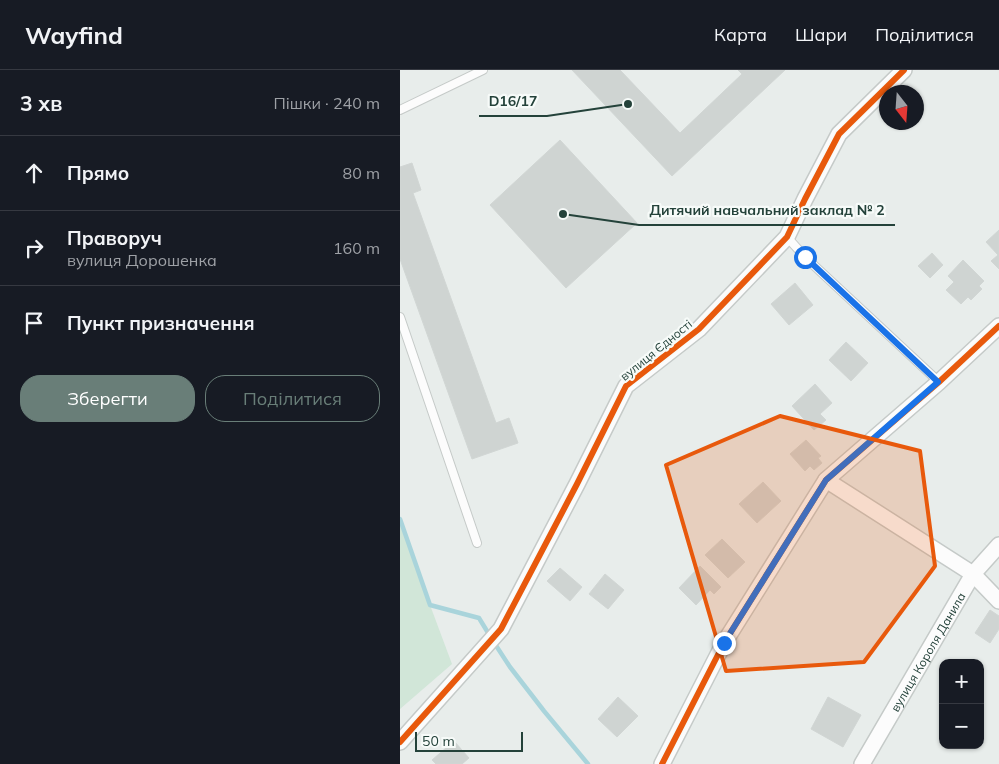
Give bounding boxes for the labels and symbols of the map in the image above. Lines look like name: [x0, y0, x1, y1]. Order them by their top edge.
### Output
north arrow: [879, 85, 924, 130]
callout: D16/17: [479, 87, 547, 116]
text: D16/17: [489, 92, 537, 110]
callout: Дитячий навчальний заклад № 2: [639, 196, 895, 225]
text: Дитячий навчальний заклад № 2: [649, 201, 885, 219]
route start: [794, 246, 817, 269]
street label: вулиця Єдності: [617, 316, 695, 384]
street label: вулиця Короля Данила: [887, 589, 968, 714]
route end: [713, 632, 736, 655]
scale bar: [415, 729, 522, 752]

